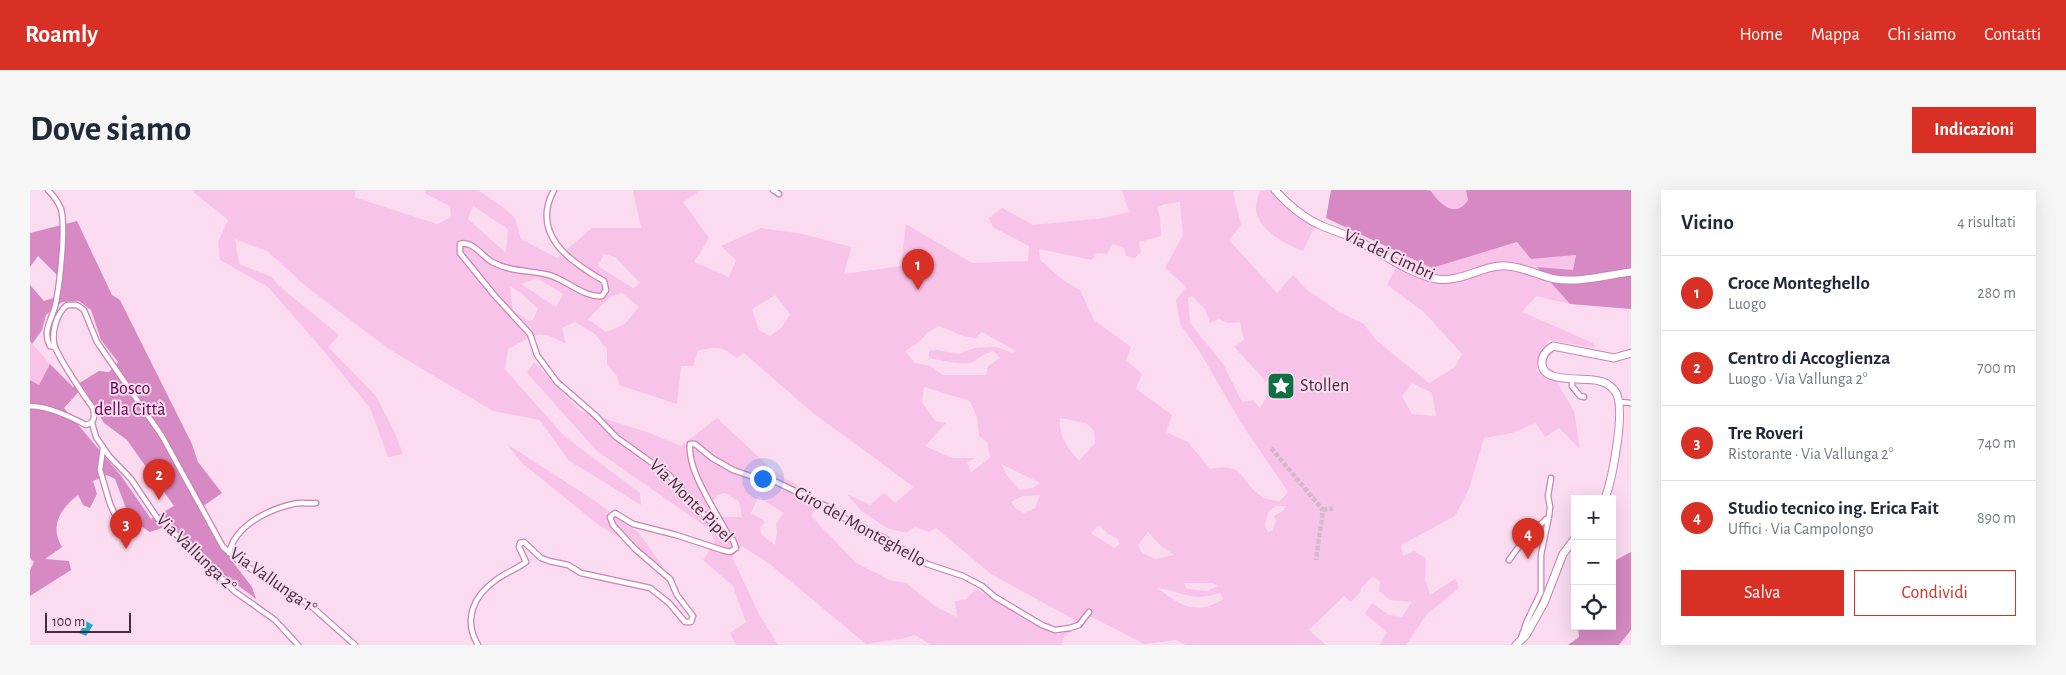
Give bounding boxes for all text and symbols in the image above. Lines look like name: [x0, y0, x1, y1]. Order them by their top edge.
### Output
text: Roamly: [25, 23, 98, 47]
text: Home: [1739, 26, 1783, 44]
text: Mappa: [1811, 26, 1860, 44]
text: Chi siamo: [1888, 26, 1956, 44]
text: Contatti: [1984, 26, 2041, 44]
button: Indicazioni: [1912, 107, 2036, 153]
text: Dove siamo: [30, 112, 191, 147]
text: Vicino: [1681, 212, 1734, 233]
text: 4 risultati: [1957, 214, 2016, 230]
street label: Via dei Cimbri: [1341, 226, 1437, 284]
pin: 1: [902, 249, 934, 290]
text: Croce Monteghello: [1728, 274, 1870, 293]
text: 1: [1694, 285, 1700, 301]
text: 280 m: [1977, 285, 2016, 301]
text: Luogo: [1728, 296, 1766, 312]
text: Centro di Accoglienza: [1728, 349, 1890, 368]
text: 2: [1693, 360, 1701, 376]
text: 700 m: [1977, 360, 2016, 376]
place icon: Stollen: [1266, 371, 1296, 401]
text: Luogo · Via Vallunga 2°: [1728, 371, 1867, 387]
place label: Stollen: [1300, 377, 1349, 395]
park label: Bosco della Città: [94, 380, 166, 419]
text: Tre Roveri: [1728, 424, 1803, 443]
text: 3: [1694, 435, 1700, 451]
text: 740 m: [1978, 435, 2016, 451]
text: Ristorante · Via Vallunga 2°: [1728, 446, 1893, 462]
street label: Via Monte Pipel: [646, 456, 736, 546]
pin: 2: [143, 459, 175, 500]
your location: [750, 466, 776, 492]
street label: Giro del Monteghello: [791, 483, 929, 571]
map controls: [1571, 495, 1616, 630]
button: +: [1571, 495, 1616, 540]
text: Studio tecnico ing. Erica Fait: [1728, 499, 1939, 518]
pin: 3: [110, 508, 142, 549]
street label: Via Vallunga 2°: [152, 510, 240, 596]
text: 4: [1693, 510, 1701, 526]
text: 890 m: [1977, 510, 2016, 526]
pin: 4: [1512, 518, 1544, 559]
text: Uffici · Via Campolongo: [1728, 521, 1874, 537]
button: −: [1571, 540, 1616, 585]
street label: Via Vallunga 1°: [226, 544, 320, 618]
button: Salva: [1681, 570, 1844, 616]
button: Condividi: [1854, 570, 2016, 616]
button: locate: [1571, 585, 1616, 630]
scale bar: [45, 610, 131, 633]
text: 100 m: [52, 615, 85, 629]

